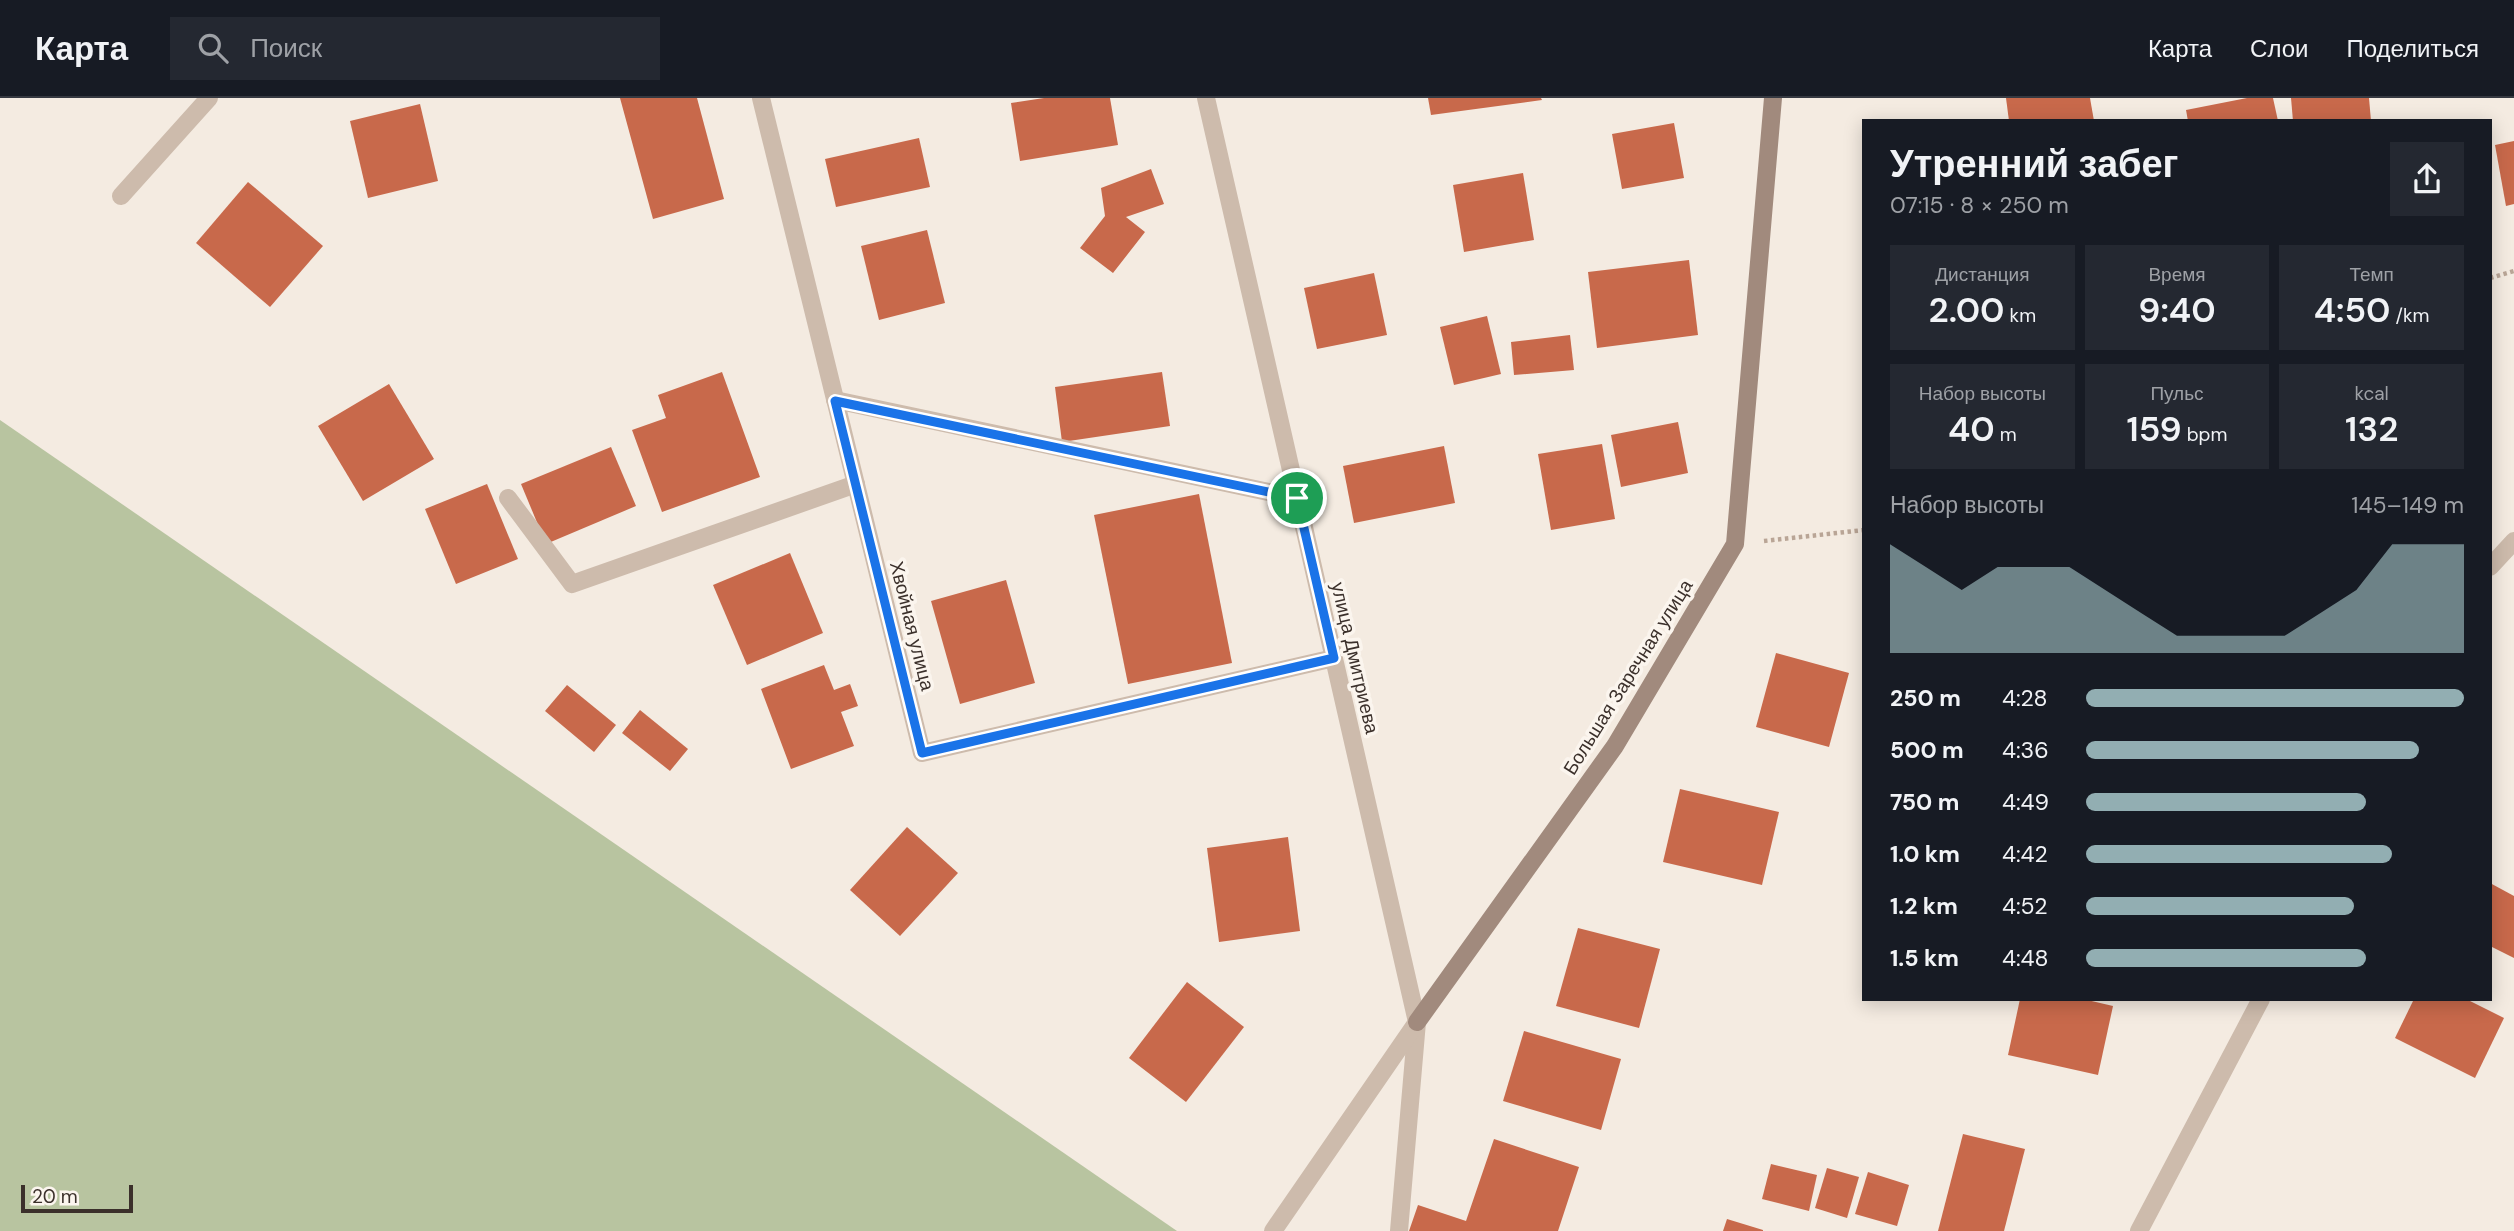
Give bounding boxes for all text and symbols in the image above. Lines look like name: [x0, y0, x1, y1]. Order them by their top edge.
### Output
search box: [170, 17, 660, 80]
text: Карта: [35, 27, 128, 70]
icon: search: [194, 29, 232, 67]
text: Поиск: [250, 31, 322, 65]
text: Карта: [2148, 33, 2212, 64]
text: Слои: [2250, 33, 2308, 64]
text: Поделиться: [2346, 33, 2479, 64]
text: Утренний забег: [1890, 139, 2178, 189]
button: share: [2390, 142, 2464, 216]
text: 07:15 · 8 × 250 m: [1890, 190, 2069, 220]
text: Дистанция: [1935, 262, 2029, 287]
text: Время: [2148, 262, 2206, 287]
text: Темп: [2349, 262, 2394, 287]
text: 2.00: [1929, 287, 2005, 333]
text: 9:40: [2138, 287, 2216, 333]
text: 4:50: [2314, 287, 2391, 333]
text: km: [2005, 303, 2036, 328]
text: /km: [2391, 303, 2430, 328]
text: Набор высоты: [1919, 381, 2046, 406]
text: Пульс: [2150, 381, 2204, 406]
text: kcal: [2354, 381, 2389, 406]
text: 40: [1948, 406, 1995, 452]
text: 159: [2127, 406, 2182, 452]
text: 132: [2345, 406, 2398, 452]
text: m: [1995, 422, 2017, 447]
text: bpm: [2182, 422, 2227, 447]
pin: [1267, 468, 1327, 528]
icon: arrive: [1278, 479, 1316, 517]
text: Набор высоты: [1890, 490, 2044, 520]
text: 145–149 m: [2351, 490, 2464, 520]
street label: Хвойная улица: [884, 559, 940, 694]
street label: Большая Заречная улица: [1558, 574, 1699, 779]
street label: улица Дмитриева: [1325, 580, 1385, 737]
text: 250 m: [1890, 683, 1961, 713]
text: 4:28: [2002, 683, 2047, 713]
text: 500 m: [1890, 735, 1964, 765]
text: 4:36: [2002, 735, 2049, 765]
text: 750 m: [1890, 787, 1959, 817]
text: 4:49: [2002, 787, 2049, 817]
text: 1.0 km: [1890, 839, 1960, 869]
text: 4:42: [2002, 839, 2048, 869]
text: 1.2 km: [1890, 891, 1958, 921]
text: 4:52: [2002, 891, 2048, 921]
text: 1.5 km: [1890, 943, 1959, 973]
text: 4:48: [2002, 943, 2049, 973]
scale bar: [21, 1182, 133, 1214]
text: 20 m: [32, 1184, 78, 1209]

